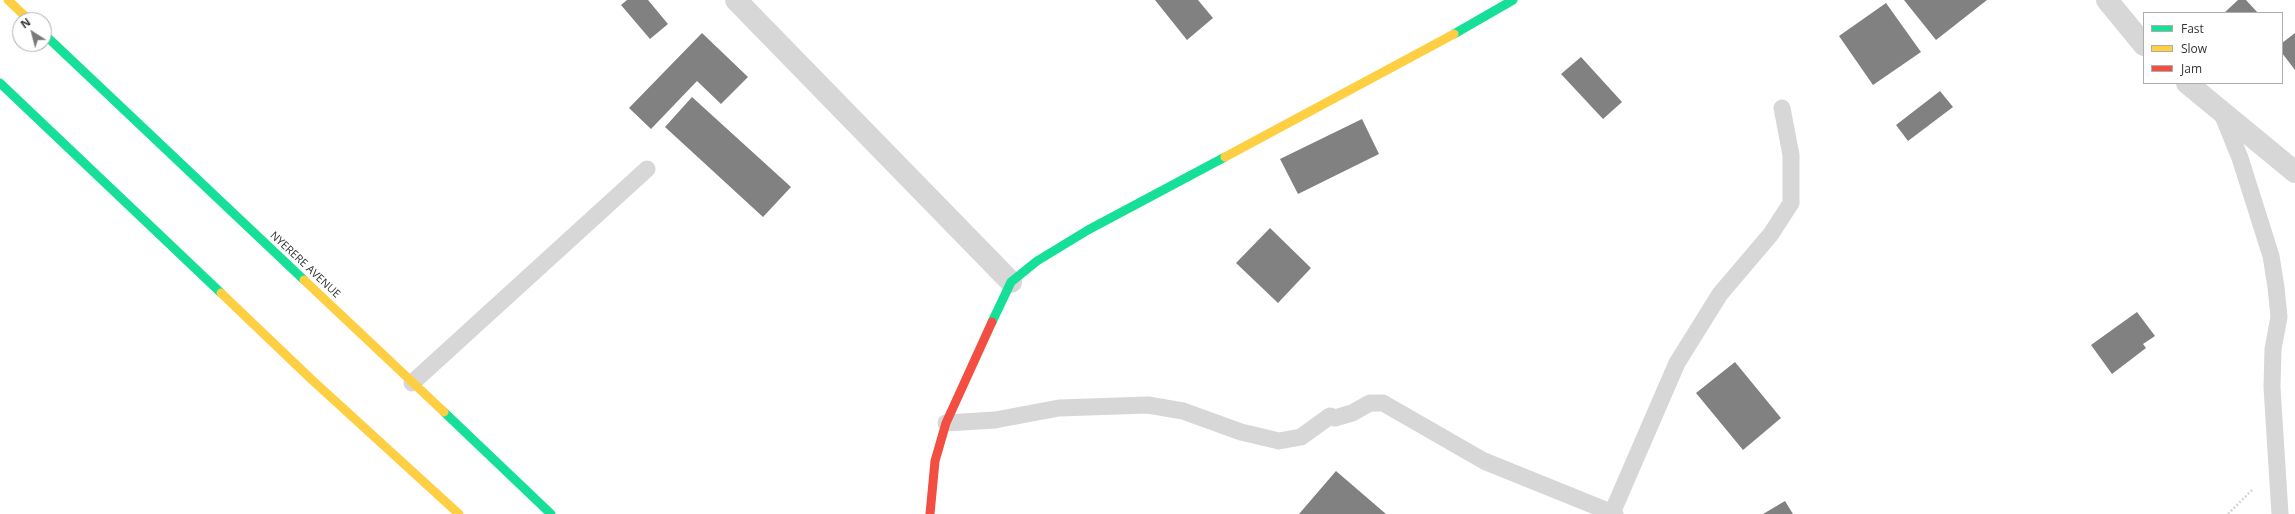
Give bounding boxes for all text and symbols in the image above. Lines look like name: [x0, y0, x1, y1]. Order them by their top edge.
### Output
north arrow: [12, 12, 52, 52]
legend: [2143, 12, 2283, 84]
text: N: [17, 14, 33, 31]
text: Fast: [2181, 20, 2204, 37]
text: Slow: [2181, 40, 2207, 57]
text: Jam: [2181, 60, 2202, 77]
street label: NYERERE AVENUE: [267, 229, 343, 301]

